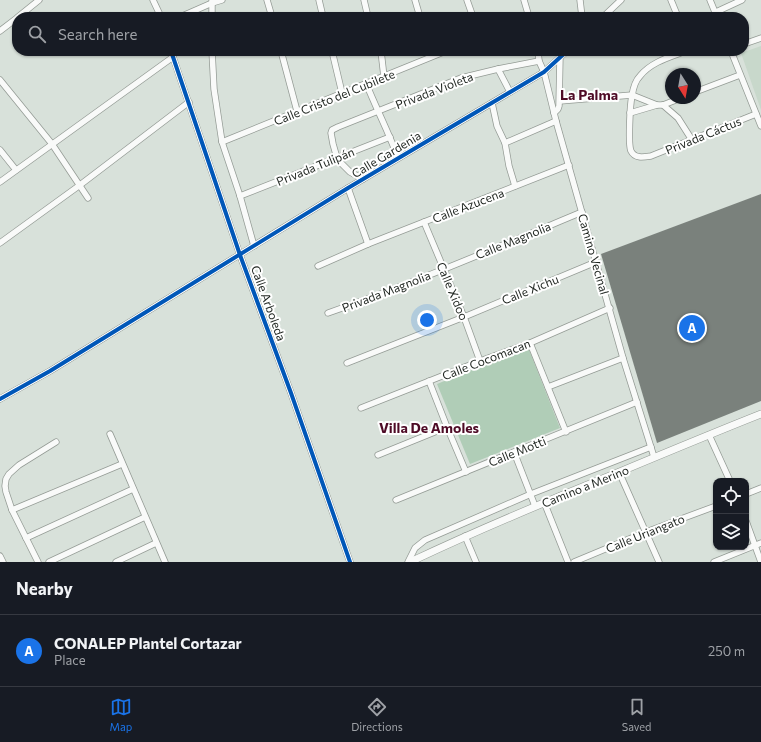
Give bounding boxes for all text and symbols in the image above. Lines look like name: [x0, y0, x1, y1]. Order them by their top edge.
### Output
search box: [12, 12, 749, 56]
icon: search: [26, 23, 48, 45]
text: Search here: [58, 25, 137, 43]
street label: Calle Cristo del Cubilete: [271, 66, 397, 128]
north arrow: [665, 68, 701, 104]
street label: Privada Violeta: [393, 69, 475, 111]
district label: La Palma: [560, 86, 618, 103]
street label: Privada Cáctus: [663, 113, 743, 157]
street label: Calle Gardenia: [349, 128, 423, 180]
street label: Privada Tulipán: [274, 144, 356, 188]
street label: Calle Azucena: [430, 185, 506, 225]
street label: Camino Vecinal: [576, 212, 612, 296]
street label: Calle Magnolia: [473, 219, 553, 261]
street label: Calle Xidoo: [434, 260, 472, 322]
street label: Calle Arboleda: [249, 263, 289, 343]
street label: Privada Magnolia: [340, 268, 432, 314]
street label: Calle Xichu: [500, 271, 560, 307]
your location: [417, 310, 437, 330]
pin: A: [679, 313, 705, 343]
street label: Calle Cocomacan: [440, 336, 532, 382]
district label: Villa De Amoles: [379, 419, 480, 436]
street label: Calle Motti: [486, 433, 548, 469]
street label: Camino a Merino: [539, 462, 631, 510]
map controls: [713, 478, 749, 550]
button: locate: [713, 478, 749, 514]
street label: Calle Uriangato: [604, 511, 686, 555]
button: layers: [713, 514, 749, 550]
text: Nearby: [16, 578, 73, 599]
text: CONALEP Plantel Cortazar: [54, 634, 242, 652]
text: A: [24, 643, 34, 659]
text: 250 m: [708, 643, 745, 659]
text: Place: [54, 652, 86, 668]
tab: Map: [110, 696, 132, 733]
tab: Directions: [351, 696, 403, 733]
tab: Saved: [622, 696, 651, 733]

